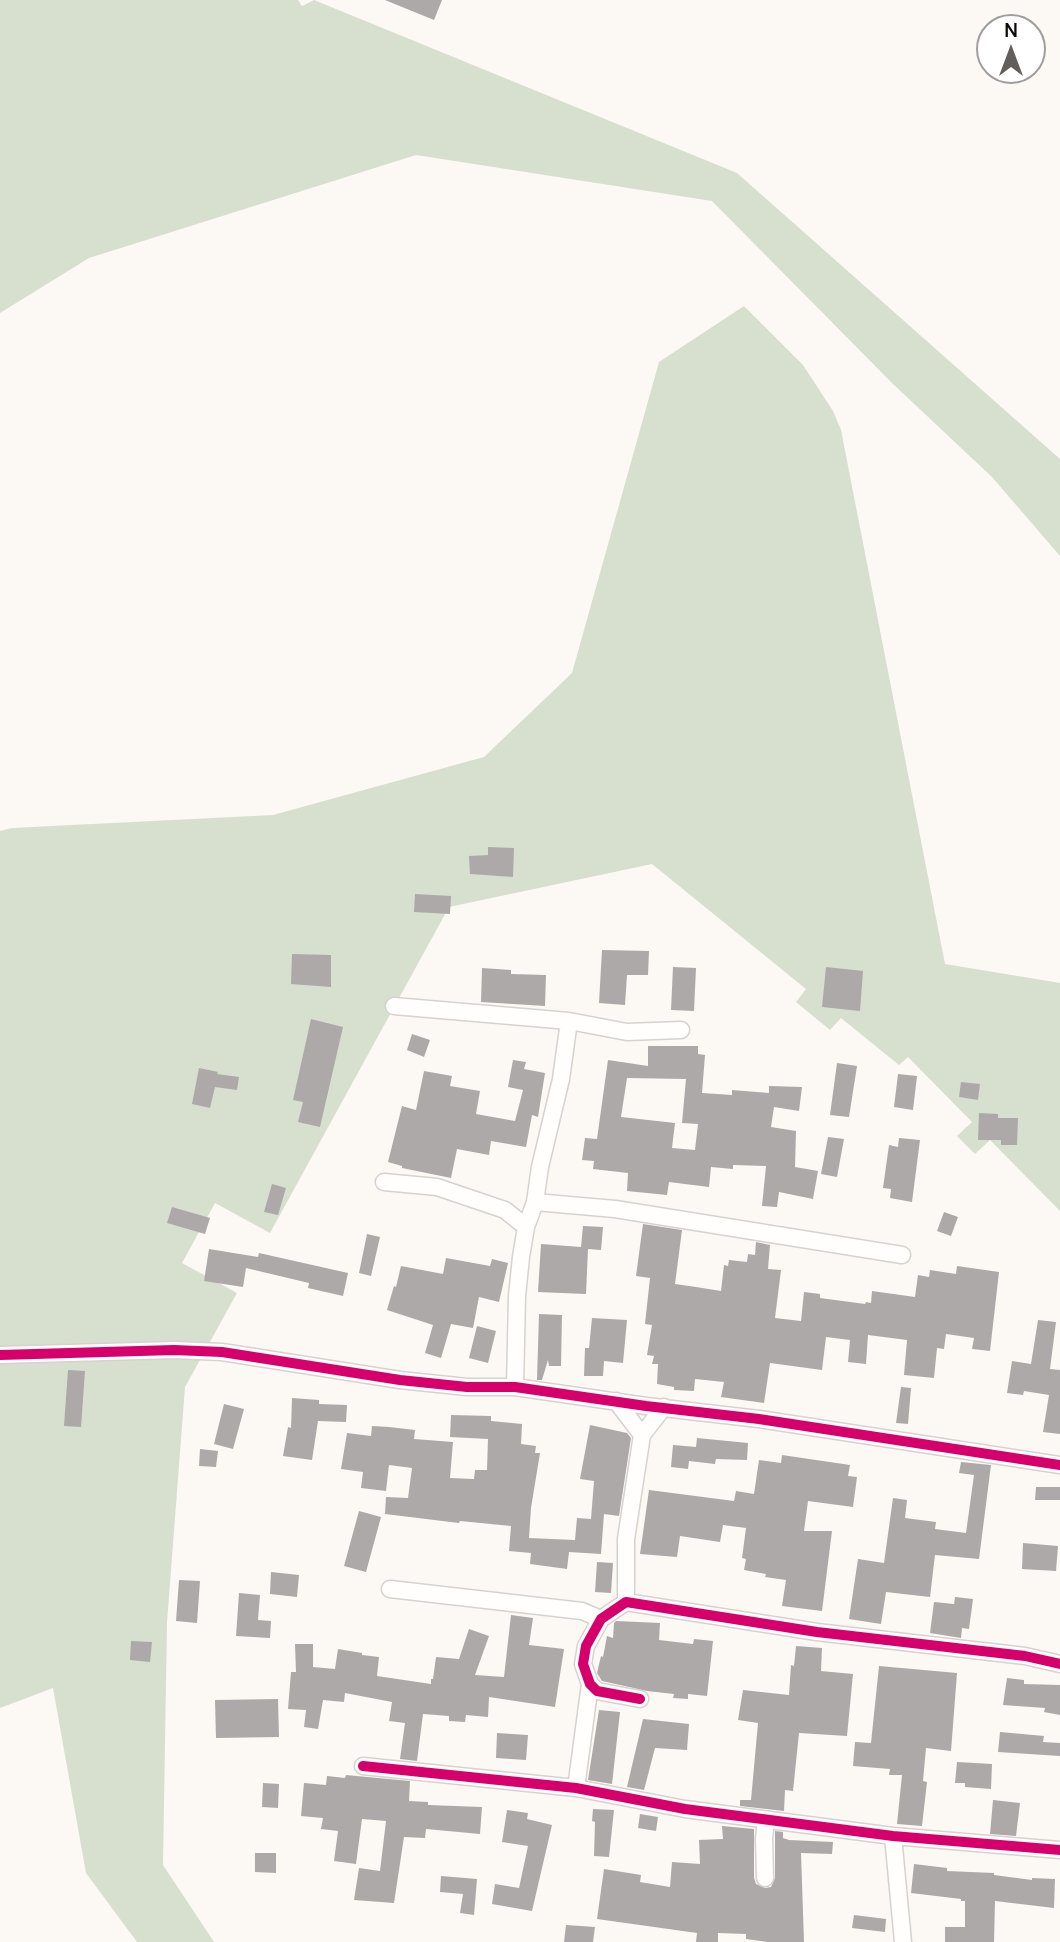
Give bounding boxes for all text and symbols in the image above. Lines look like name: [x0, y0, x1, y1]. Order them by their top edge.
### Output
north arrow: [976, 14, 1046, 84]
text: N: [1004, 17, 1018, 43]

